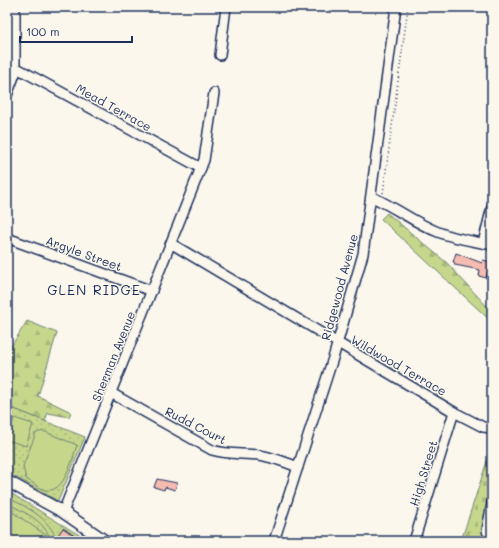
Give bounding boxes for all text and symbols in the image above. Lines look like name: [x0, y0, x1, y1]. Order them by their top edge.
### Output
scale bar: [20, 18, 132, 44]
text: 100 m: [26, 23, 60, 39]
street label: Mead Terrace: [73, 80, 155, 134]
street label: Argyle Street: [44, 232, 124, 274]
street label: Ridgewood Avenue: [317, 232, 361, 342]
district label: GLEN RIDGE: [47, 280, 141, 299]
street label: Sherman Avenue: [88, 308, 138, 404]
street label: Wildwood Terrace: [348, 331, 450, 399]
street label: Rudd Court: [163, 403, 229, 447]
street label: High Street: [405, 438, 441, 508]

